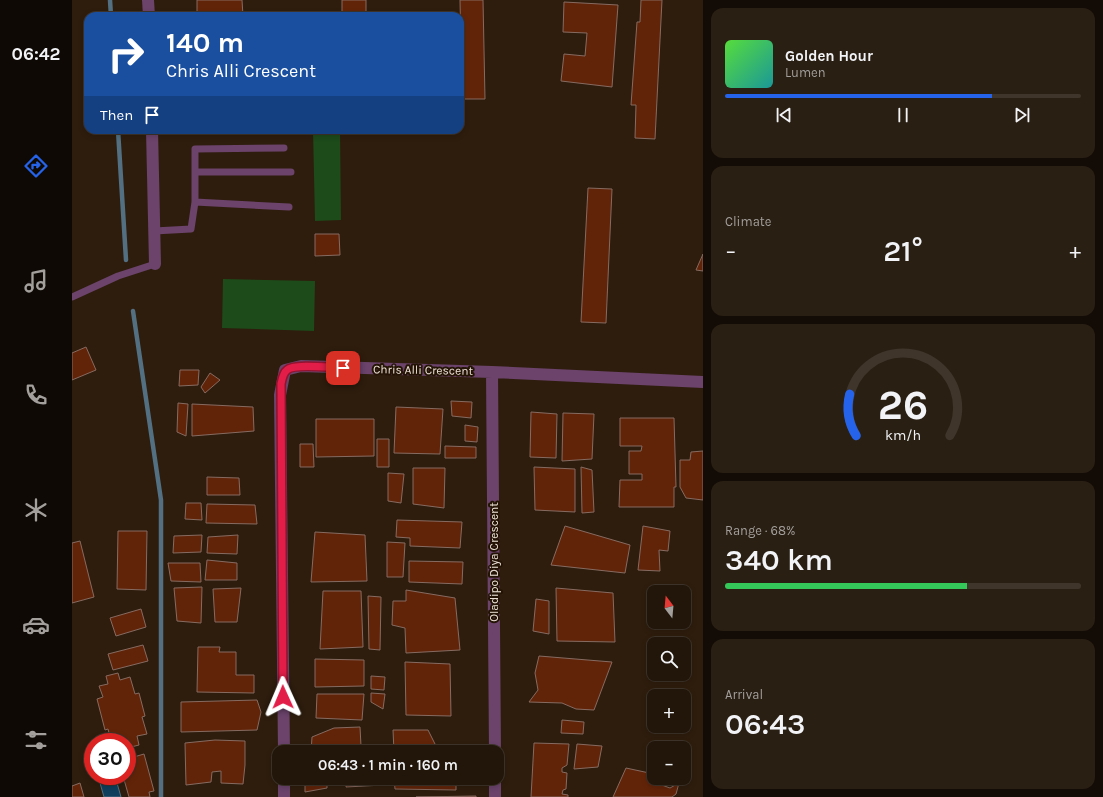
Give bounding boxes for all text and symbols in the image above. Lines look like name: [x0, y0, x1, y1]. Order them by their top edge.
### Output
text: 140 m: [166, 26, 244, 59]
icon: right: [100, 28, 152, 80]
text: 06:42: [12, 43, 60, 65]
text: Golden Hour: [785, 47, 873, 65]
text: Chris Alli Crescent: [166, 60, 316, 82]
text: Lumen: [785, 65, 826, 80]
icon: arrive: [141, 104, 163, 126]
icon: previous: [773, 104, 795, 126]
icon: pause: [892, 104, 914, 126]
icon: next: [1011, 104, 1033, 126]
text: Then: [100, 106, 133, 124]
icon: directions: [22, 152, 50, 180]
text: Climate: [725, 214, 771, 229]
text: 21°: [883, 233, 923, 269]
text: −: [725, 238, 737, 264]
text: +: [1069, 238, 1081, 264]
icon: music: [22, 267, 50, 295]
pin: [326, 351, 360, 385]
icon: arrive: [332, 357, 354, 379]
street label: Chris Alli Crescent: [373, 362, 474, 378]
icon: phone: [22, 381, 50, 409]
text: 26: [878, 381, 928, 429]
text: km/h: [885, 427, 921, 444]
icon: climate: [22, 496, 50, 524]
street label: Oladipo Diya Crescent: [487, 502, 501, 622]
text: Range · 68%: [725, 523, 795, 538]
text: 340 km: [725, 542, 833, 578]
north arrow: [647, 585, 691, 629]
map controls: [647, 585, 691, 785]
icon: car: [22, 611, 50, 639]
button: search: [647, 637, 691, 681]
position arrow: [262, 676, 304, 718]
text: Arrival: [725, 687, 763, 702]
button: +: [647, 689, 691, 733]
text: 06:43: [725, 706, 805, 742]
icon: filters: [22, 726, 50, 754]
speed limit sign: 30: [84, 733, 136, 785]
button: −: [647, 741, 691, 785]
text: 06:43 · 1 min · 160 m: [318, 756, 458, 774]

